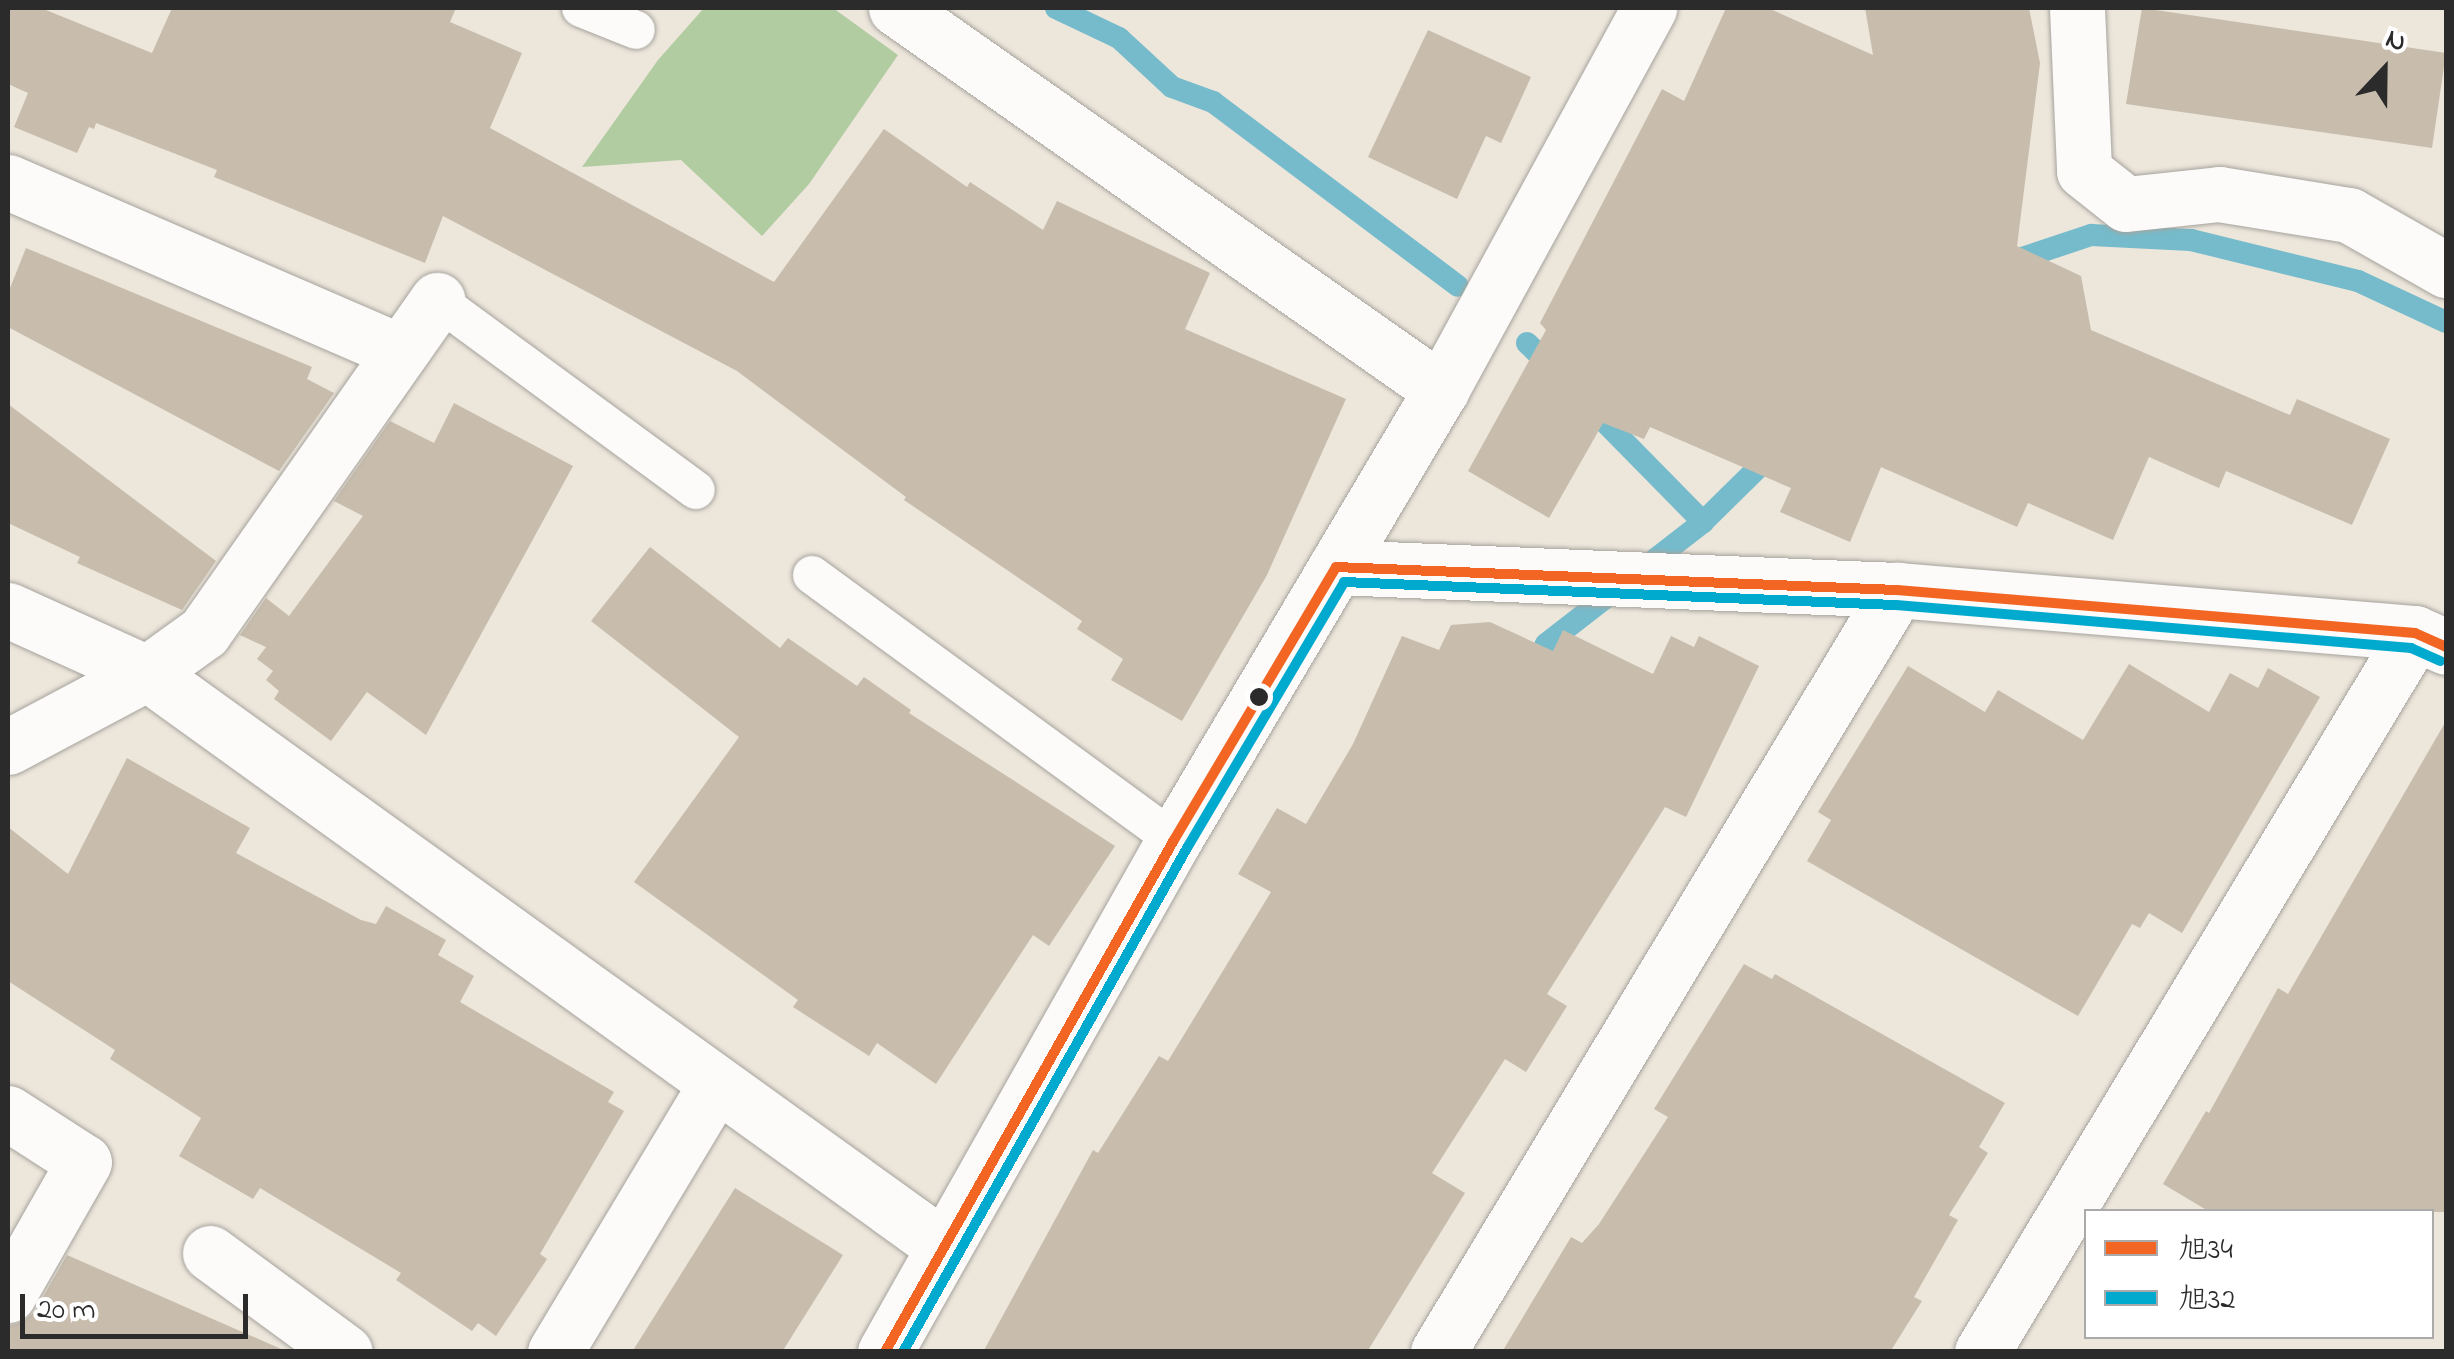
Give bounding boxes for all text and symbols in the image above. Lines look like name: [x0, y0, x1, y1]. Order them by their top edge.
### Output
text: N: [2379, 19, 2412, 64]
north arrow: [2334, 20, 2434, 120]
unlabelled marker: [1249, 687, 1269, 707]
legend: [2084, 1209, 2434, 1339]
text: 旭34: [2178, 1229, 2233, 1273]
scale bar: [25, 1274, 252, 1336]
text: 旭32: [2178, 1279, 2235, 1323]
text: 20 m: [37, 1289, 96, 1333]

